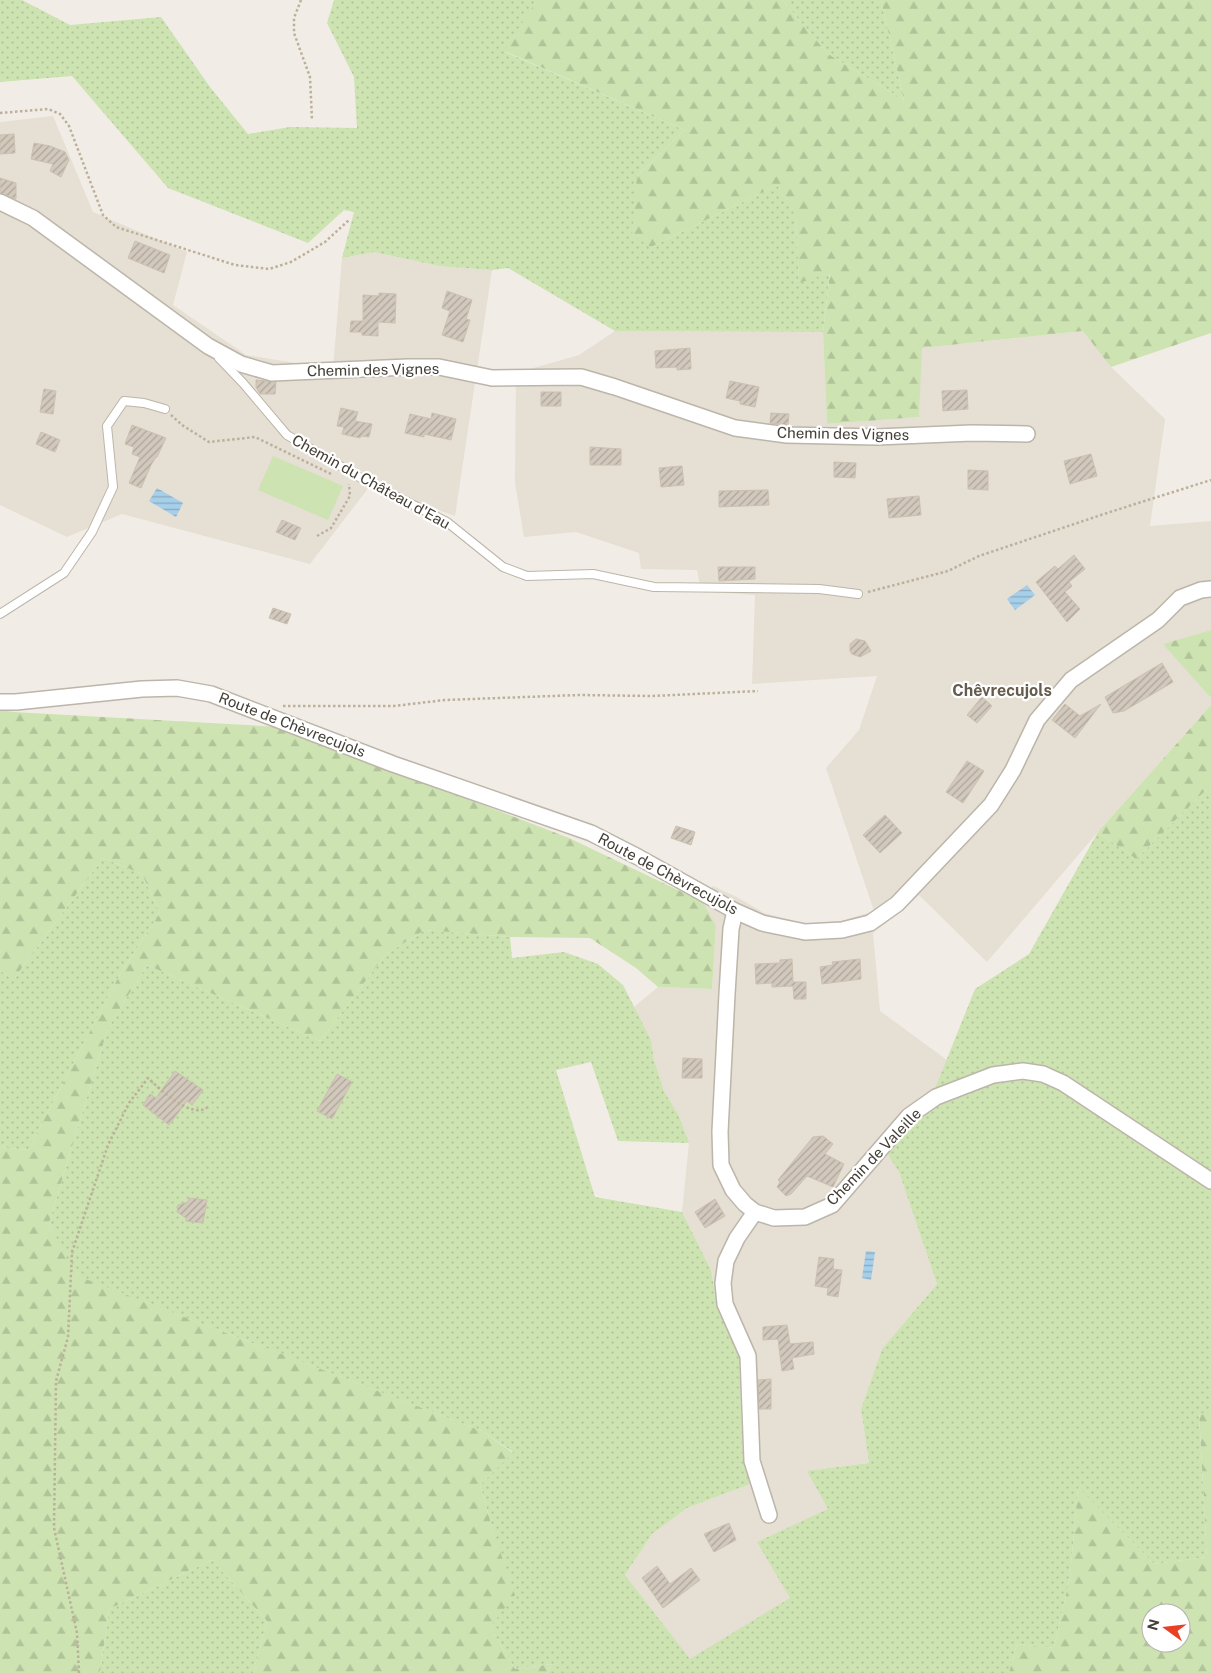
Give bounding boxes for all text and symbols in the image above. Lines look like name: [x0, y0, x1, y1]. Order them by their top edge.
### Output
street label: Chemin des Vignes: [307, 360, 439, 379]
street label: Chemin des Vignes: [777, 424, 909, 443]
street label: Chemin du Château d'Eau: [289, 431, 453, 532]
district label: Chêvrecujols: [952, 681, 1052, 700]
street label: Route de Chèvrecujols: [216, 689, 368, 760]
street label: Route de Chèvrecujols: [595, 829, 741, 918]
street label: Chemin de Valeille: [823, 1105, 924, 1209]
north arrow: [1141, 1603, 1191, 1653]
text: N: [1144, 1617, 1163, 1632]

